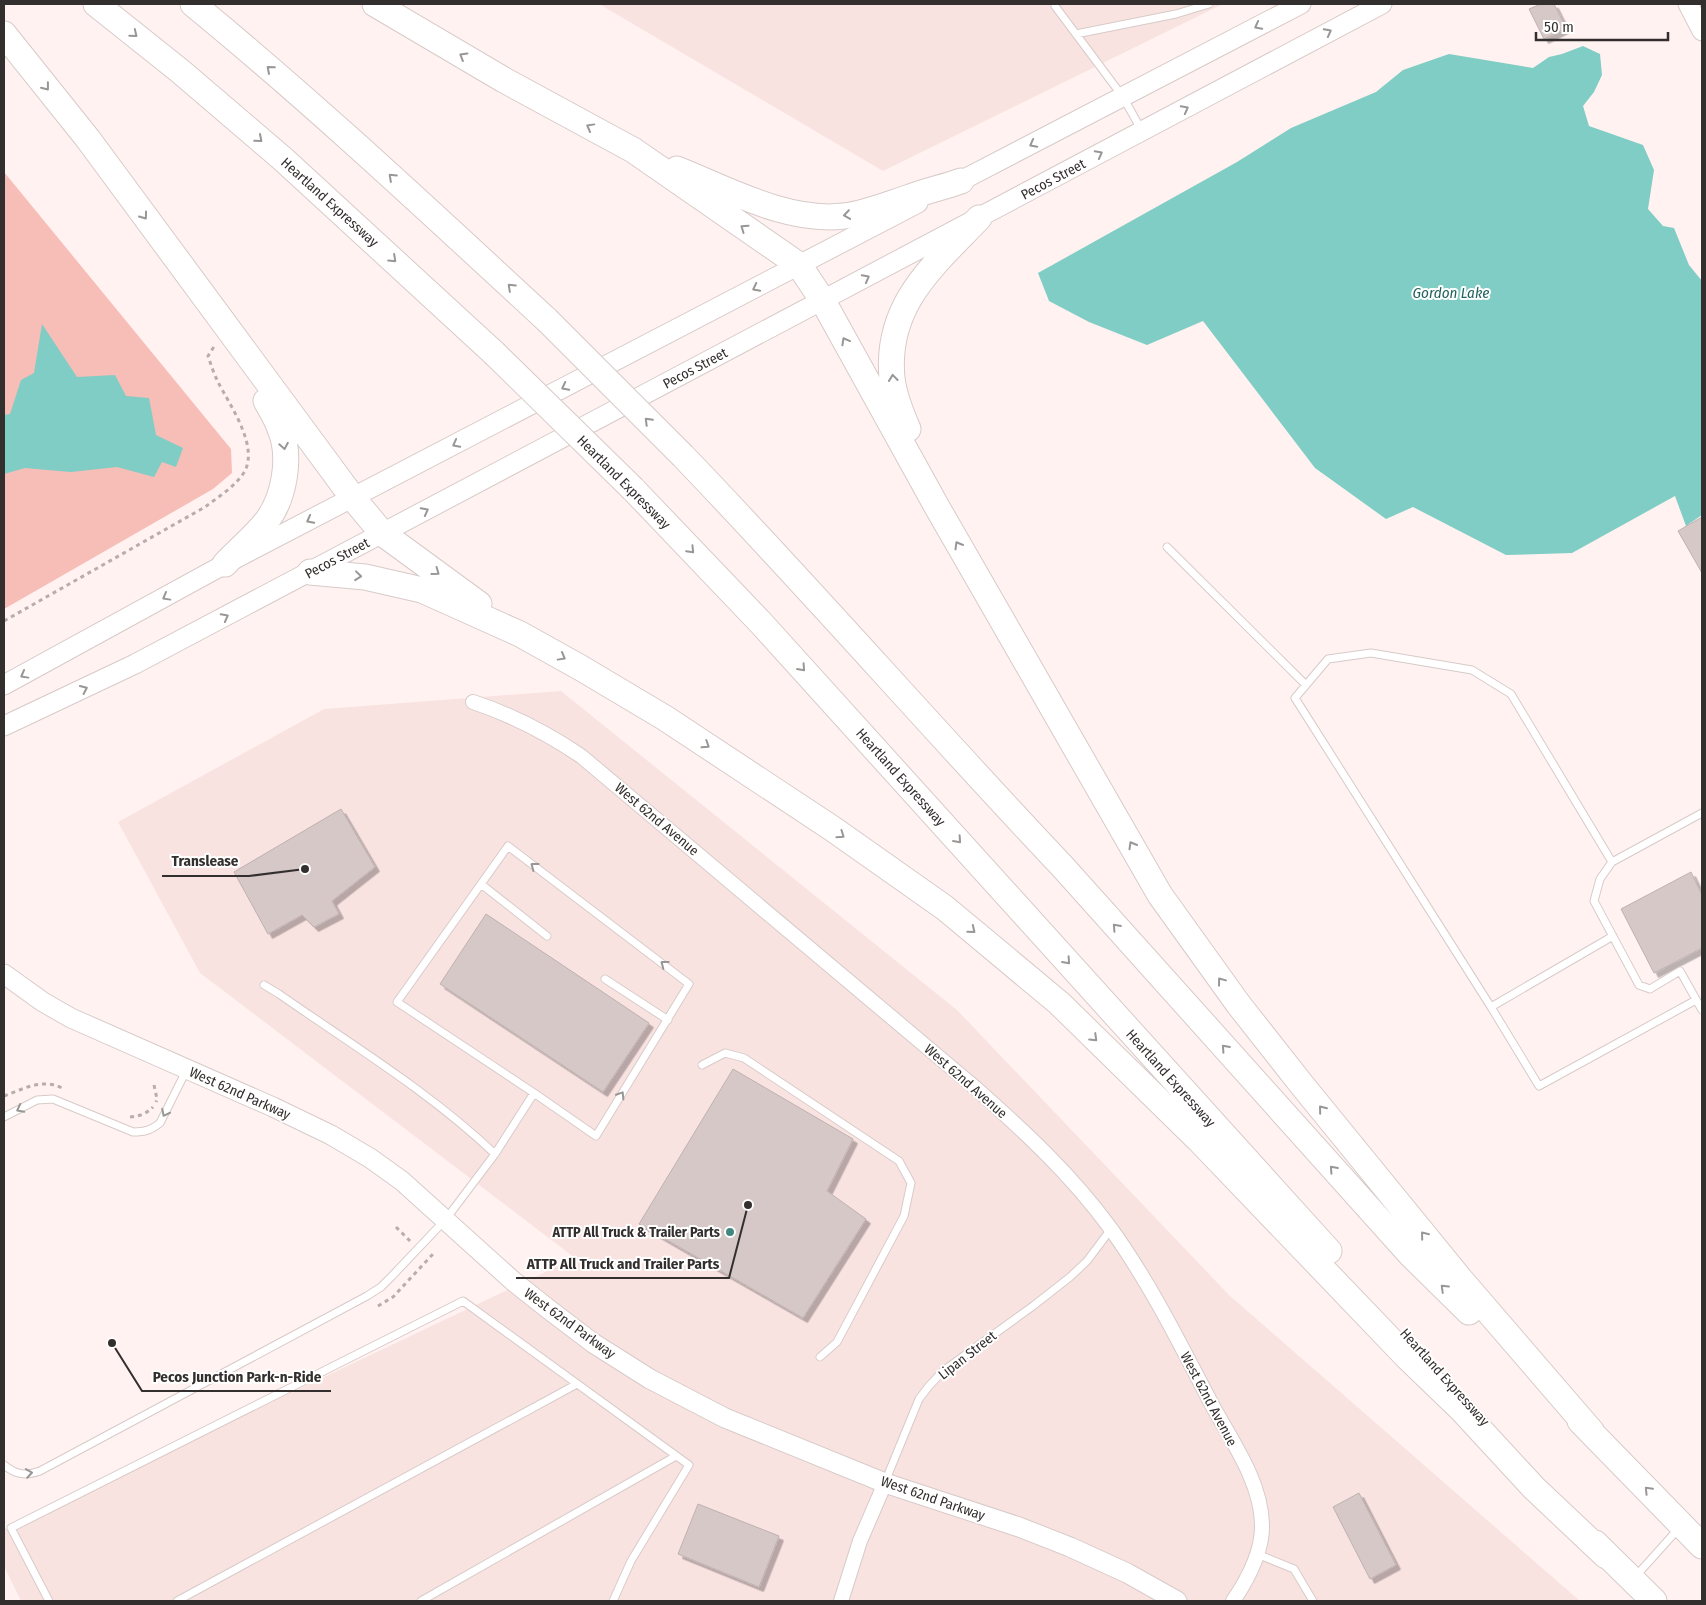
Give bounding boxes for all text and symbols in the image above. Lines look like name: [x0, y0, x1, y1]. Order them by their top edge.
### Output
scale bar: [1536, 10, 1668, 42]
text: 50 m: [1544, 18, 1574, 36]
one-way arrow: [1254, 20, 1263, 30]
one-way arrow: [1323, 28, 1332, 38]
one-way arrow: [129, 29, 138, 38]
one-way arrow: [459, 52, 468, 62]
one-way arrow: [267, 66, 276, 75]
one-way arrow: [41, 81, 49, 90]
one-way arrow: [1180, 105, 1189, 115]
one-way arrow: [586, 123, 595, 133]
one-way arrow: [253, 133, 262, 142]
one-way arrow: [1029, 137, 1038, 147]
one-way arrow: [1094, 150, 1103, 160]
street label: Heartland Expressway: [277, 154, 382, 251]
street label: Pecos Street: [1018, 155, 1089, 204]
one-way arrow: [388, 174, 397, 183]
one-way arrow: [843, 209, 851, 220]
one-way arrow: [139, 210, 147, 219]
one-way arrow: [741, 225, 750, 234]
one-way arrow: [387, 253, 396, 262]
one-way arrow: [861, 274, 870, 284]
one-way arrow: [752, 282, 761, 292]
one-way arrow: [508, 284, 517, 293]
water label: Gordon Lake: [1413, 284, 1489, 302]
one-way arrow: [841, 338, 851, 347]
street label: Pecos Street: [660, 344, 731, 393]
one-way arrow: [888, 374, 899, 382]
one-way arrow: [561, 381, 570, 391]
one-way arrow: [645, 418, 654, 427]
street label: Heartland Expressway: [573, 432, 674, 533]
one-way arrow: [453, 438, 462, 448]
one-way arrow: [278, 442, 289, 450]
one-way arrow: [420, 507, 429, 517]
one-way arrow: [306, 514, 315, 524]
street label: Pecos Street: [302, 534, 373, 583]
one-way arrow: [955, 541, 965, 550]
one-way arrow: [685, 544, 694, 553]
one-way arrow: [430, 567, 439, 575]
one-way arrow: [354, 571, 362, 582]
one-way arrow: [163, 590, 172, 600]
one-way arrow: [219, 613, 228, 623]
one-way arrow: [557, 651, 566, 661]
one-way arrow: [796, 663, 805, 672]
one-way arrow: [20, 668, 29, 678]
one-way arrow: [78, 685, 87, 695]
street label: Heartland Expressway: [852, 725, 949, 830]
one-way arrow: [700, 738, 709, 748]
street label: West 62nd Avenue: [611, 779, 702, 859]
one-way arrow: [835, 829, 845, 838]
one-way arrow: [953, 835, 962, 844]
one-way arrow: [1128, 842, 1138, 851]
callout: Translease: [162, 846, 249, 876]
text: Translease: [172, 852, 239, 870]
one-way arrow: [531, 863, 540, 872]
one-way arrow: [1113, 924, 1122, 933]
one-way arrow: [966, 925, 975, 933]
one-way arrow: [1061, 956, 1070, 965]
one-way arrow: [661, 962, 670, 970]
one-way arrow: [1219, 978, 1227, 987]
street label: Heartland Expressway: [1122, 1026, 1219, 1131]
one-way arrow: [1088, 1032, 1097, 1041]
street label: West 62nd Avenue: [921, 1041, 1011, 1122]
one-way arrow: [1222, 1045, 1231, 1054]
street label: West 62nd Parkway: [187, 1064, 294, 1124]
one-way arrow: [615, 1091, 625, 1100]
one-way arrow: [16, 1103, 25, 1113]
one-way arrow: [1319, 1106, 1327, 1115]
one-way arrow: [161, 1107, 171, 1116]
one-way arrow: [1330, 1166, 1339, 1175]
place label: ATTP All Truck & Trailer Parts: [551, 1224, 720, 1241]
marker: ATTP All Truck & Trailer Parts: [724, 1226, 736, 1238]
one-way arrow: [1422, 1232, 1430, 1241]
callout: ATTP All Truck and Trailer Parts: [516, 1248, 729, 1278]
text: ATTP All Truck and Trailer Parts: [526, 1255, 720, 1273]
street label: West 62nd Parkway: [521, 1284, 619, 1363]
one-way arrow: [1441, 1285, 1450, 1294]
street label: Heartland Expressway: [1396, 1325, 1493, 1430]
street label: Lipan Street: [935, 1327, 1000, 1383]
street label: West 62nd Avenue: [1177, 1349, 1241, 1449]
callout: Pecos Junction Park-n-Ride: [142, 1361, 331, 1391]
text: Pecos Junction Park-n-Ride: [153, 1368, 322, 1386]
one-way arrow: [25, 1468, 34, 1478]
street label: West 62nd Parkway: [879, 1473, 988, 1524]
one-way arrow: [1645, 1487, 1654, 1496]

